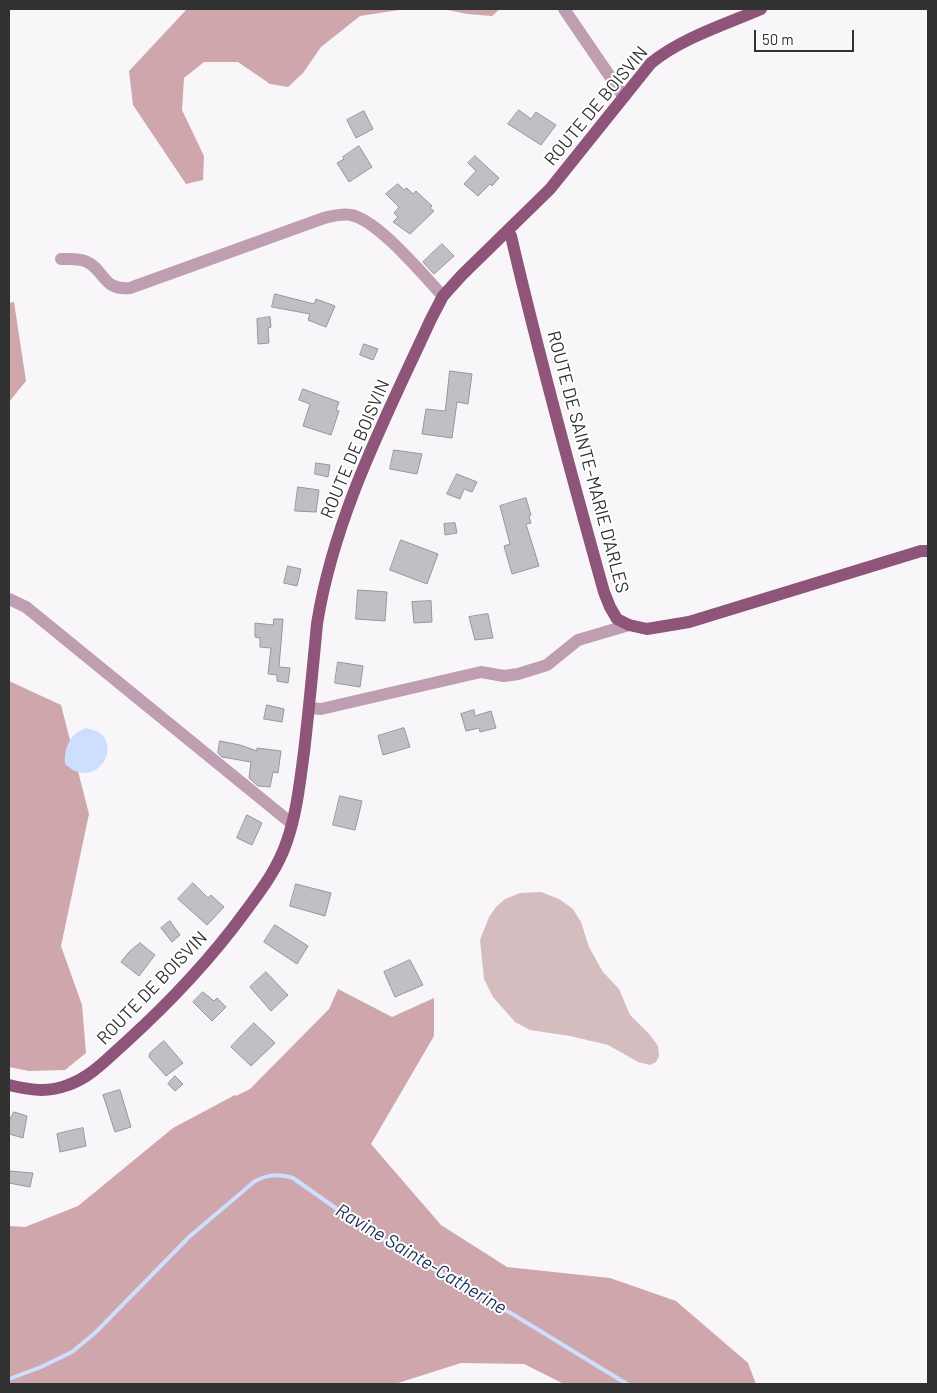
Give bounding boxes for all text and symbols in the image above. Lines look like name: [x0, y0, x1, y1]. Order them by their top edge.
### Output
scale bar: [757, 20, 857, 52]
text: 50 m: [762, 30, 794, 48]
street label: ROUTE DE BOISVIN: [540, 42, 652, 170]
street label: ROUTE DE SAINTE-MARIE D'ARLES: [543, 328, 633, 596]
street label: ROUTE DE BOISVIN: [316, 376, 394, 522]
street label: ROUTE DE BOISVIN: [92, 927, 212, 1049]
water label: Ravine Sainte-Catherine: [331, 1199, 511, 1319]

